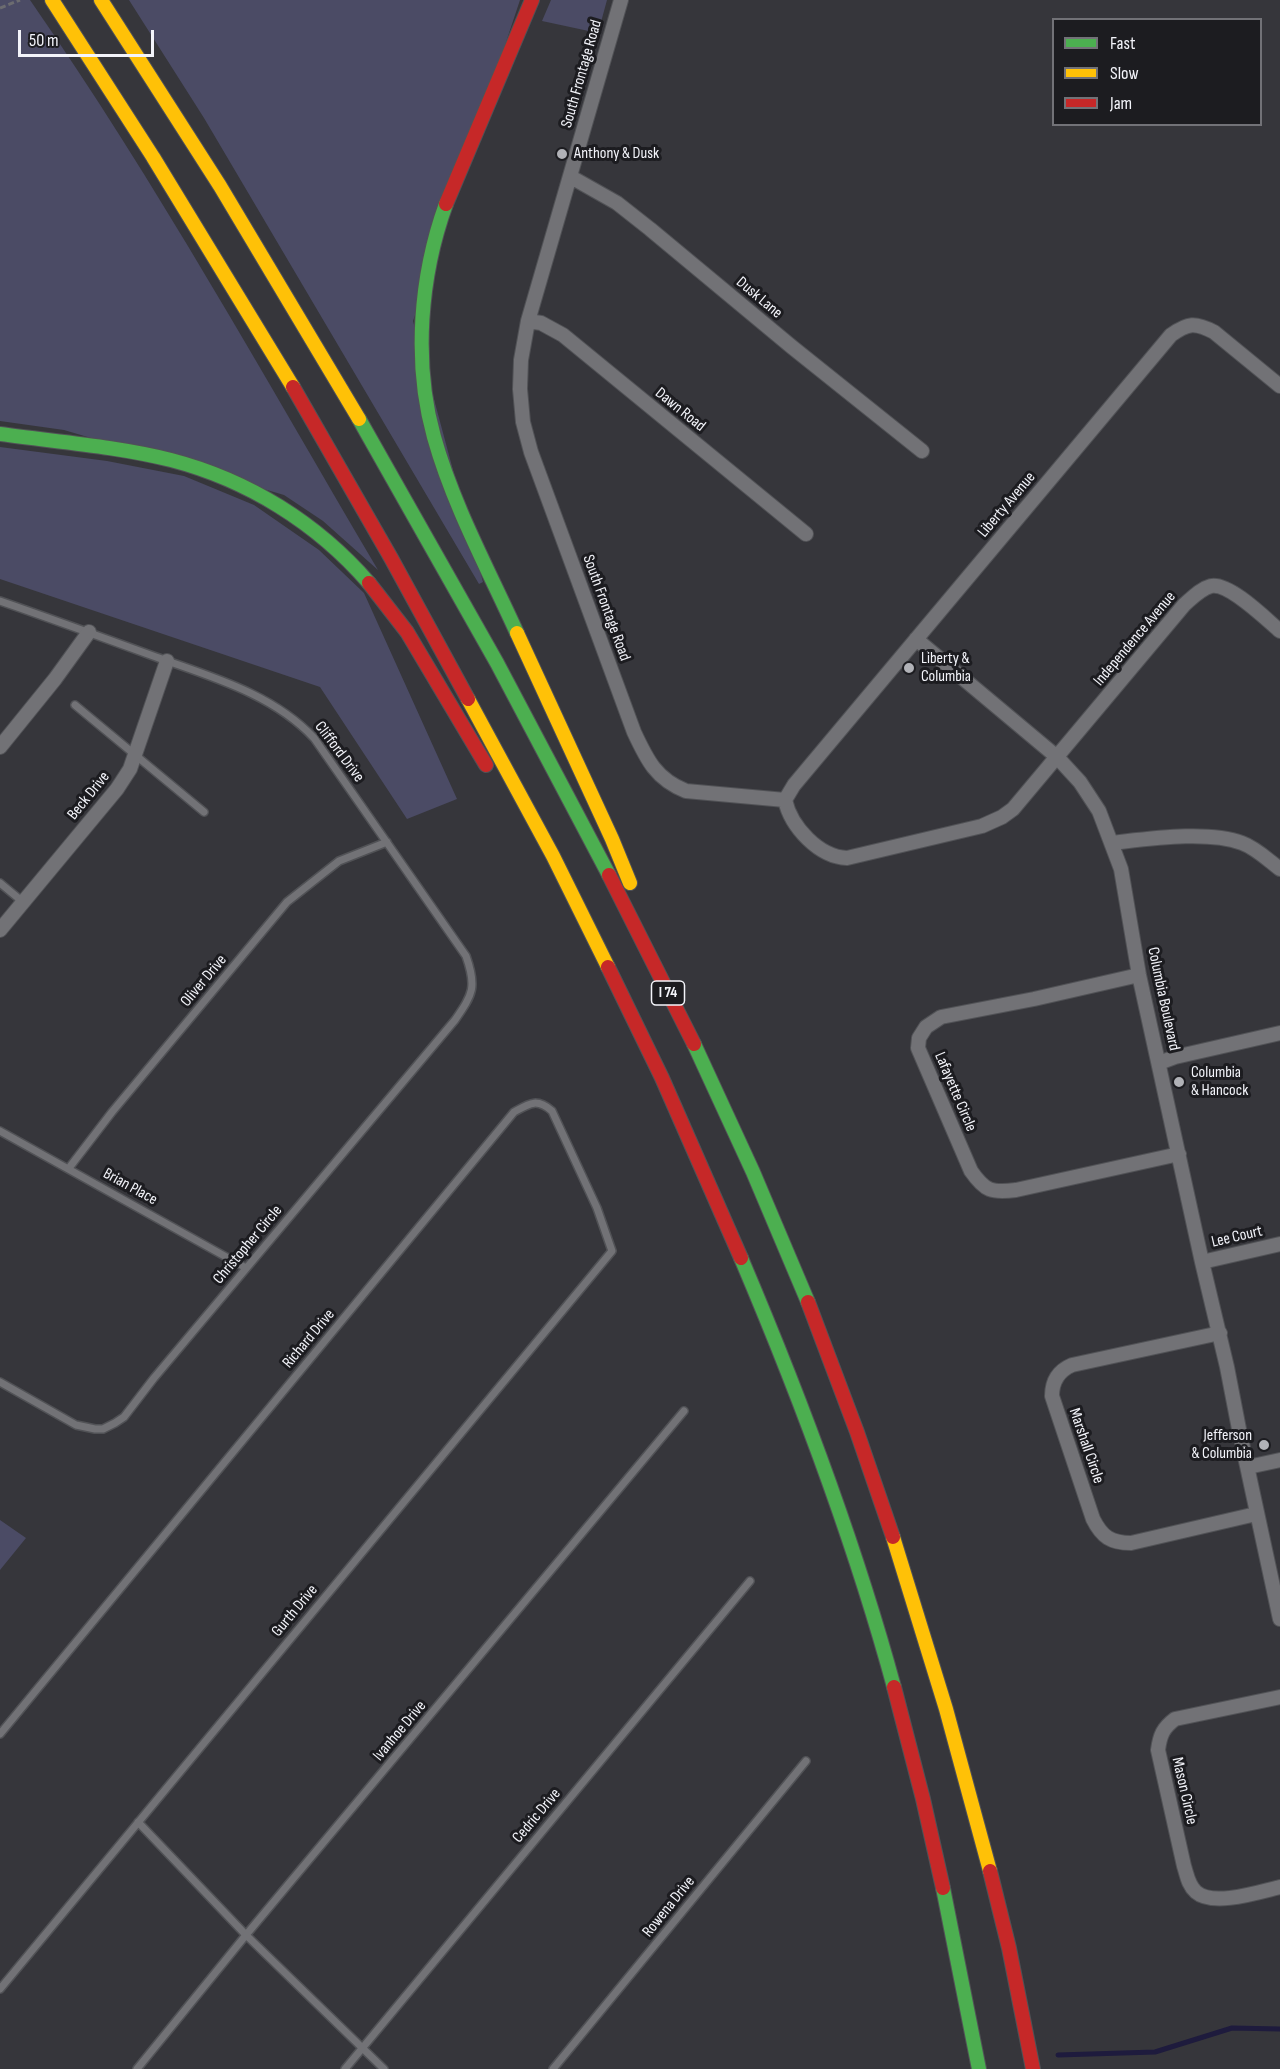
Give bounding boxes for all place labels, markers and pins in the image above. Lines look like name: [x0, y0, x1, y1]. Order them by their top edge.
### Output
place label: Anthony & Dusk: [574, 144, 659, 164]
marker: Anthony & Dusk: [555, 147, 569, 161]
place label: Liberty & Columbia: [921, 649, 971, 687]
marker: Liberty & Columbia: [902, 661, 916, 675]
place label: Columbia & Hancock: [1191, 1063, 1248, 1101]
marker: Columbia & Hancock: [1172, 1075, 1186, 1089]
place label: Jefferson & Columbia: [1191, 1426, 1252, 1464]
marker: Jefferson & Columbia: [1257, 1438, 1271, 1452]

